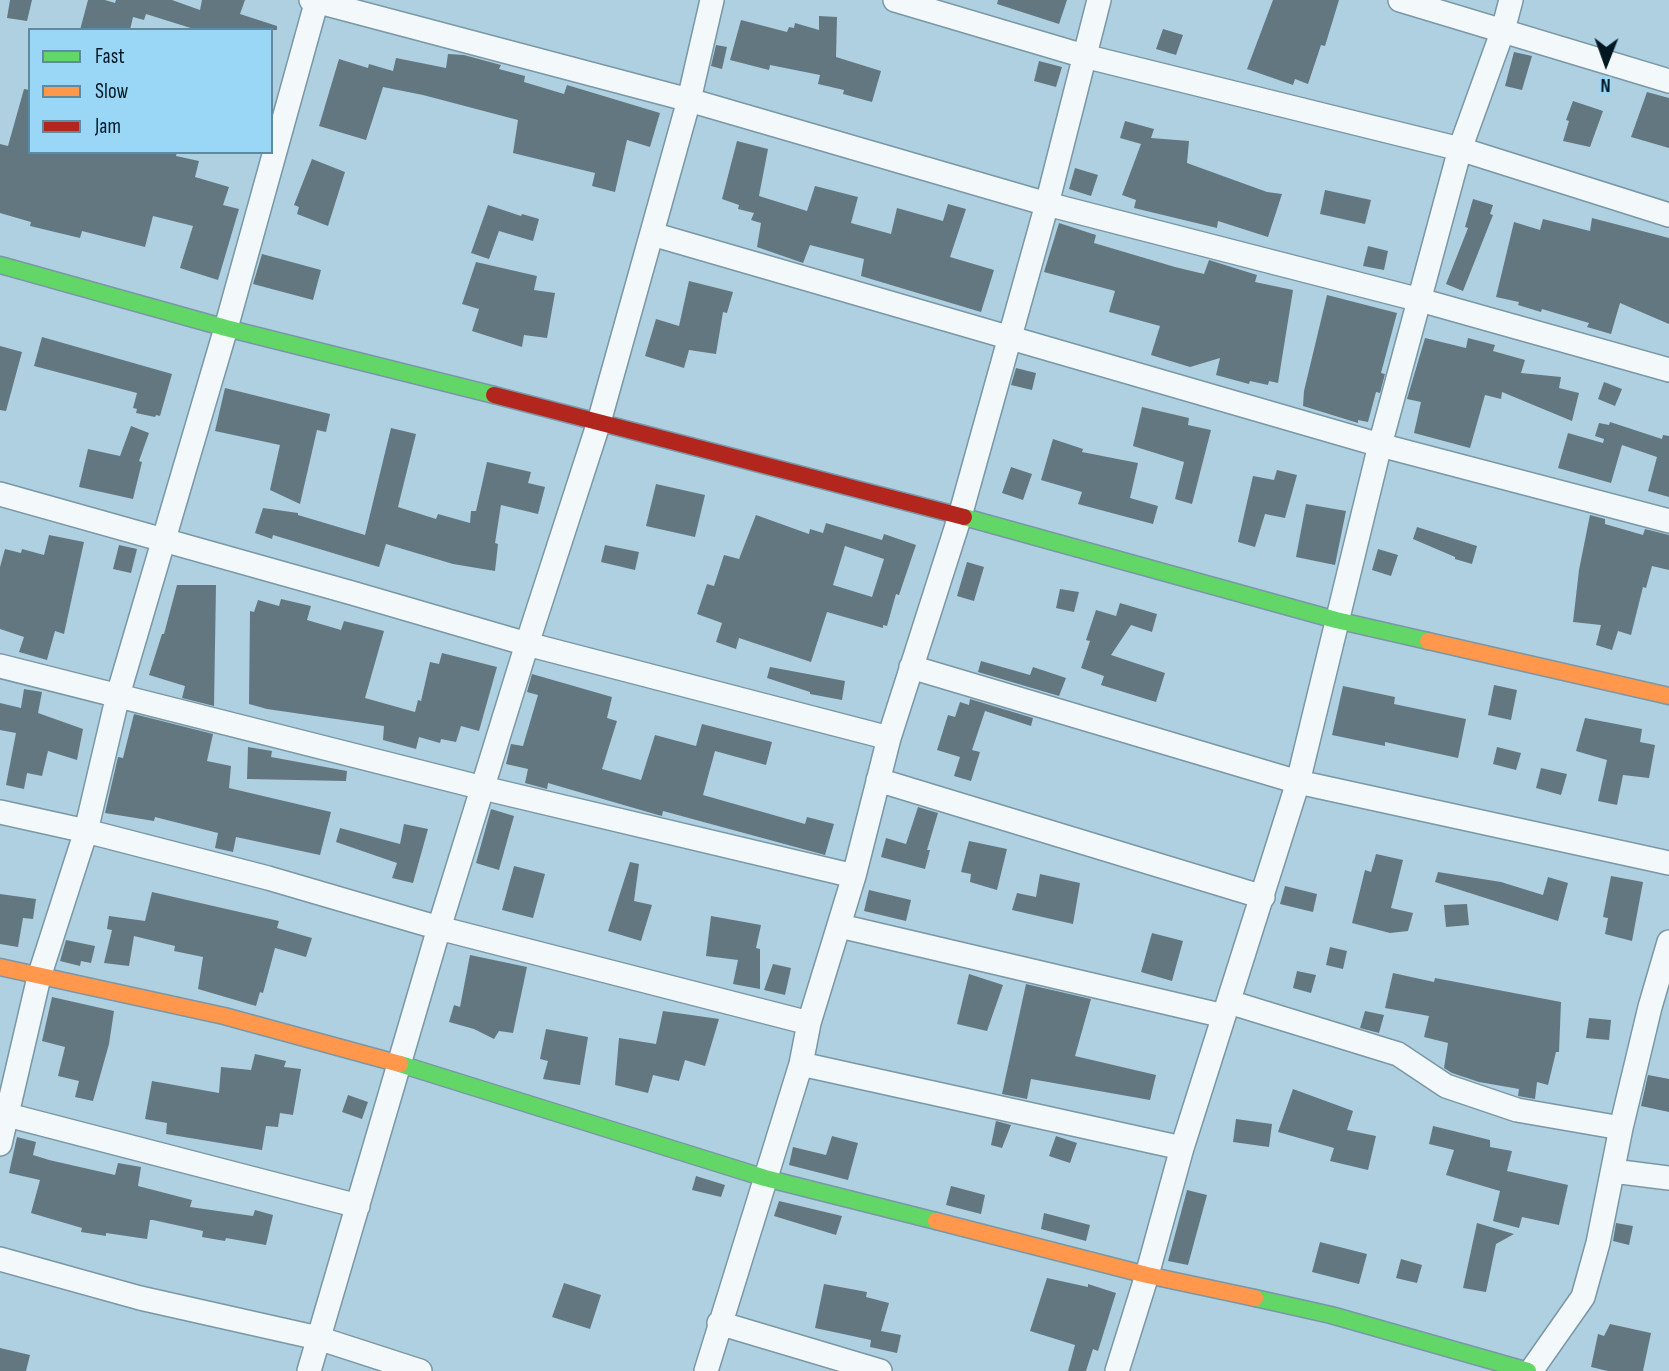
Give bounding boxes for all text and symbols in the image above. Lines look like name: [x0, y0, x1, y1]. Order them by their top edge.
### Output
legend: [28, 28, 273, 154]
north arrow: [1571, 28, 1641, 98]
text: Fast: [95, 44, 125, 69]
text: N: [1600, 73, 1611, 96]
text: Slow: [95, 79, 128, 104]
text: Jam: [95, 114, 121, 139]

